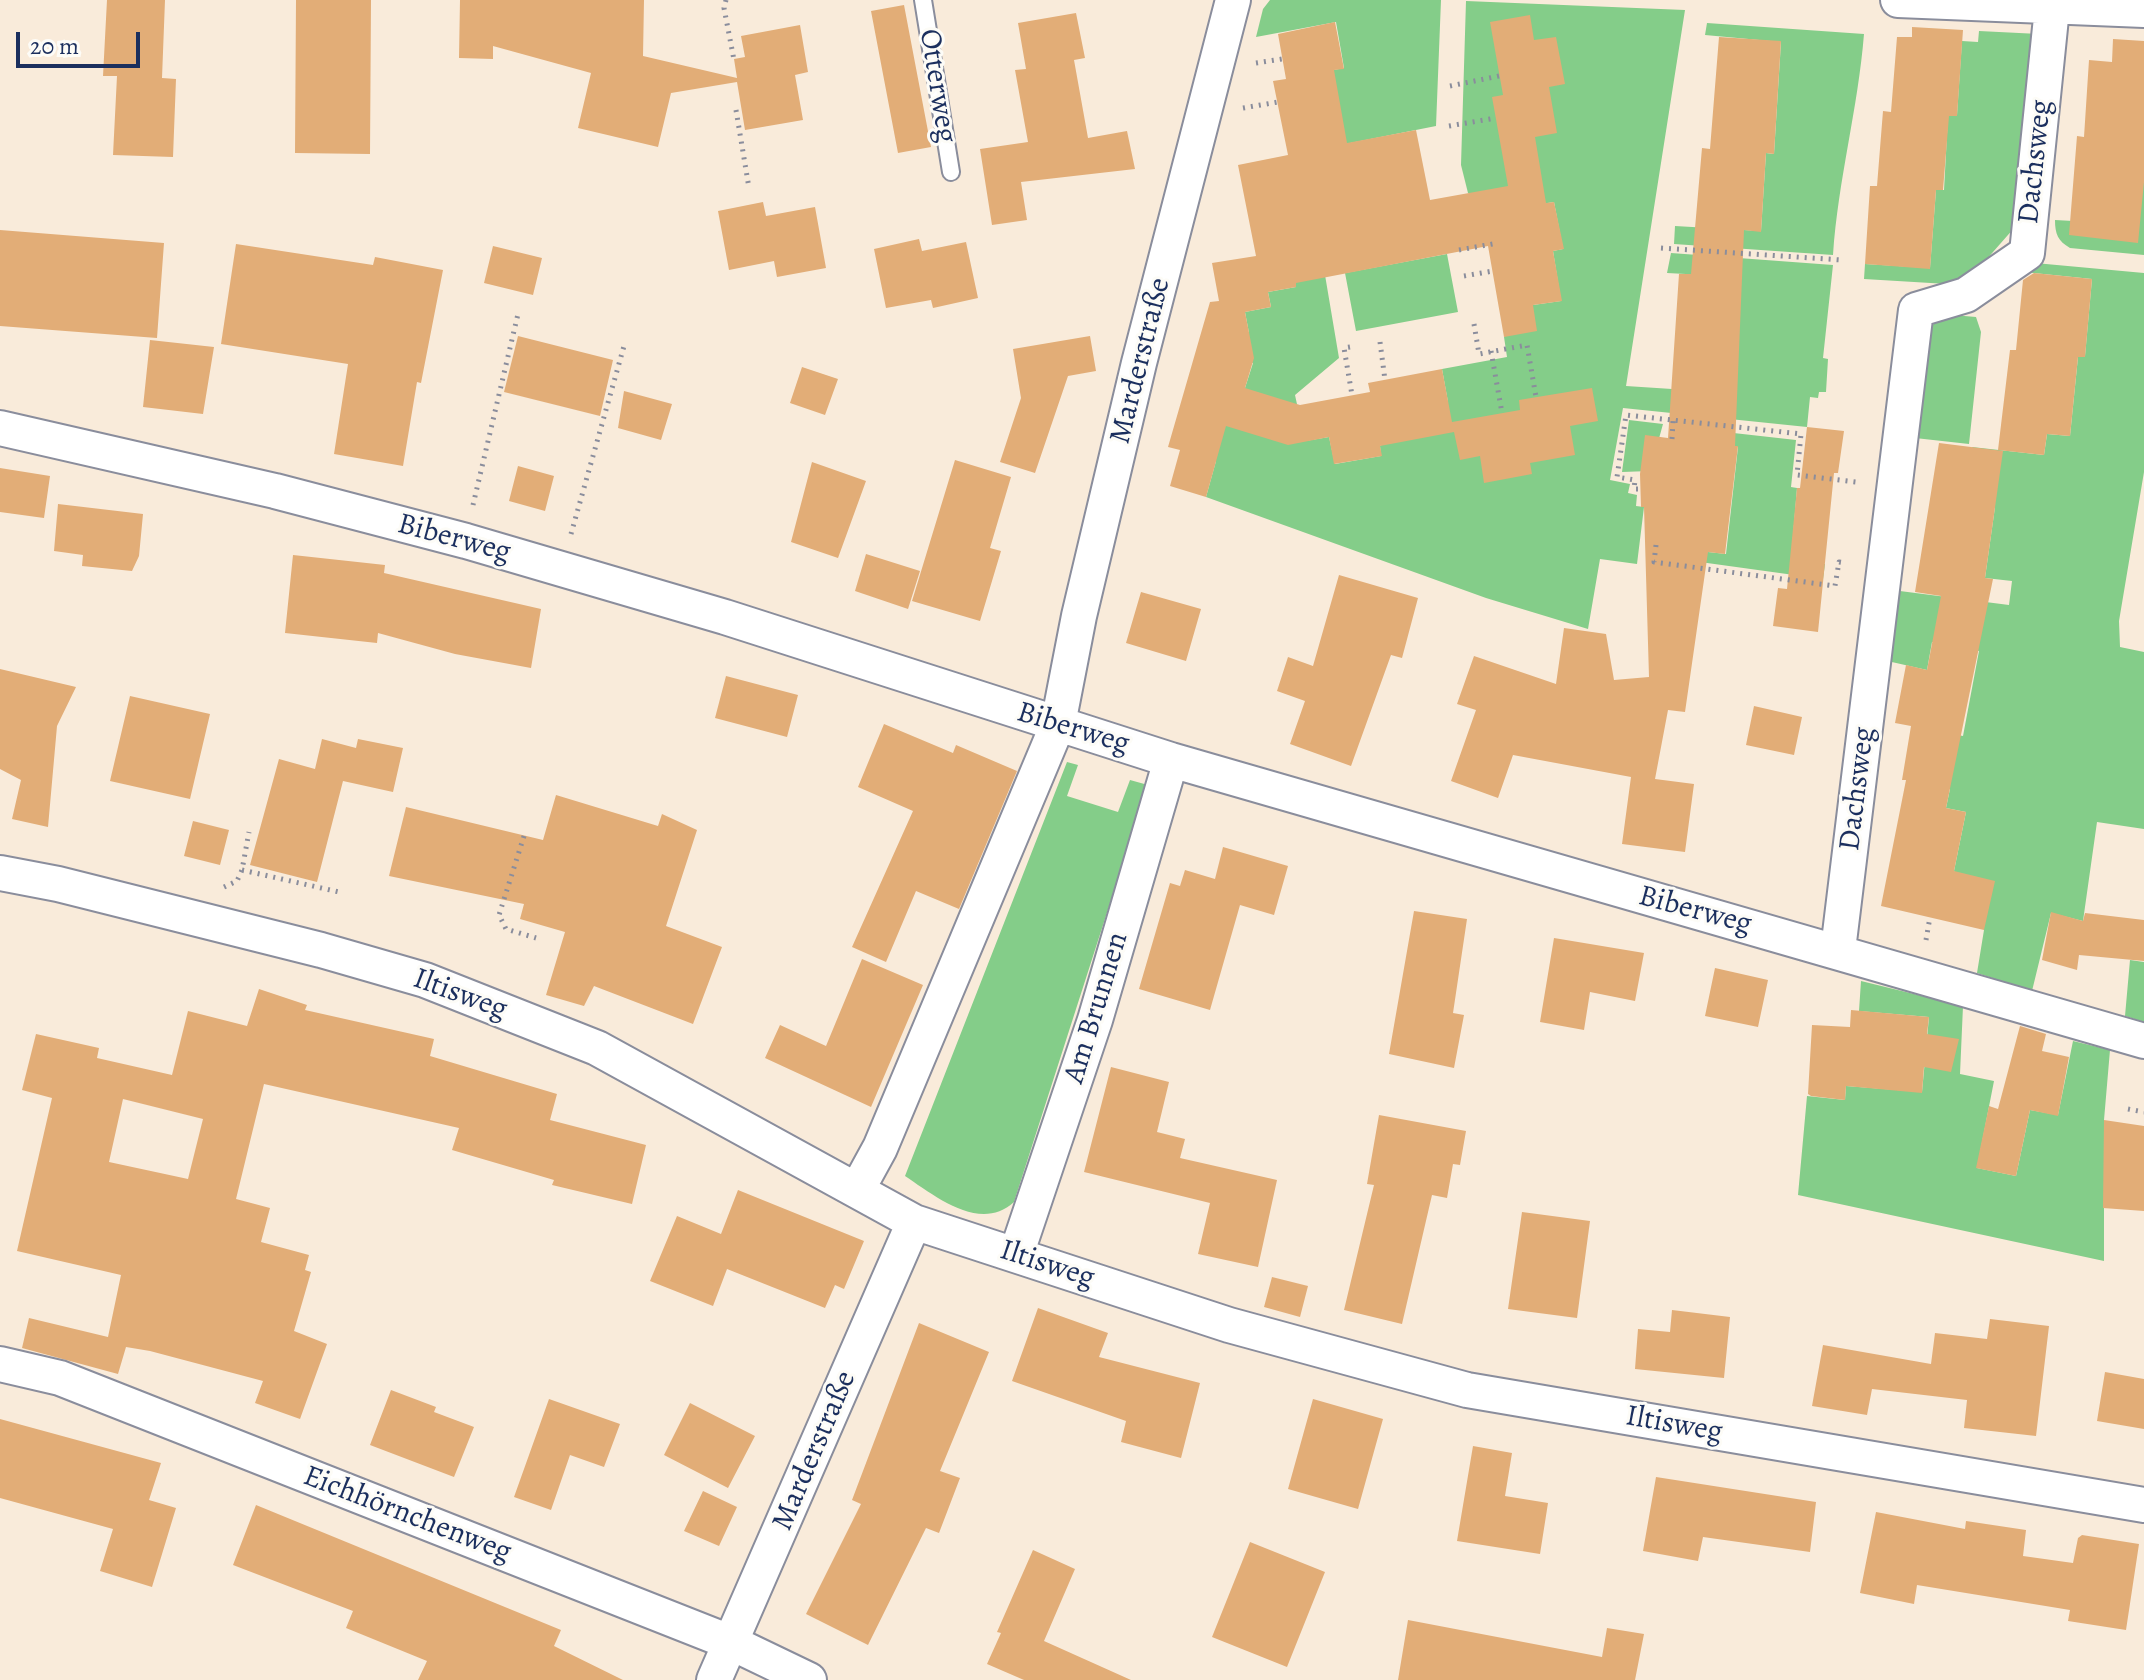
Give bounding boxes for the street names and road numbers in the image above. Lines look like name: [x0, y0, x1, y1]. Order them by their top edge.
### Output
street label: Otterweg: [910, 27, 964, 145]
street label: Dachsweg: [2012, 98, 2060, 226]
street label: Marderstraße: [1103, 274, 1179, 448]
street label: Biberweg: [394, 507, 514, 571]
street label: Biberweg: [1012, 695, 1134, 763]
street label: Dachsweg: [1833, 725, 1883, 853]
street label: Biberweg: [1635, 879, 1755, 943]
street label: Am Brunnen: [1057, 928, 1137, 1088]
street label: Iltisweg: [408, 961, 512, 1029]
street label: Iltisweg: [995, 1233, 1099, 1297]
street label: Marderstraße: [765, 1366, 865, 1536]
street label: Iltisweg: [1623, 1399, 1725, 1451]
street label: Eichhörnchenweg: [298, 1459, 516, 1571]

